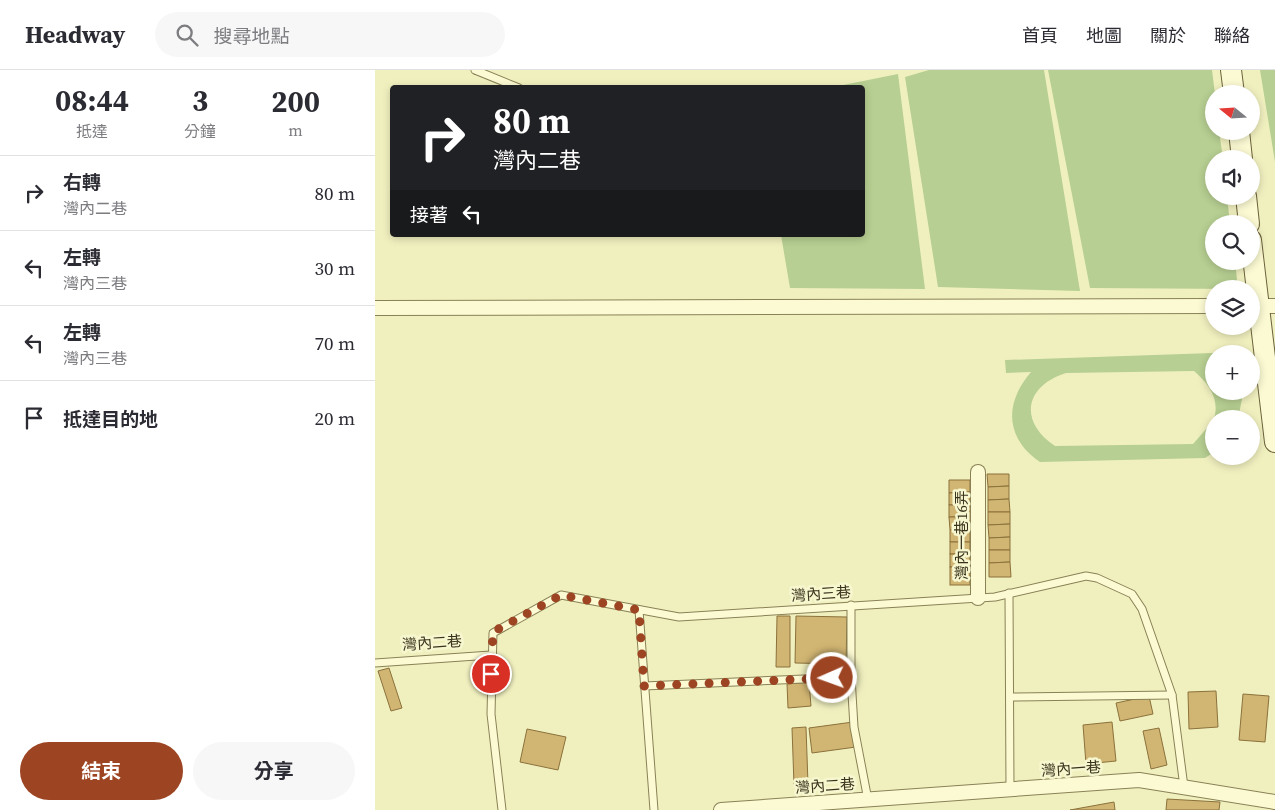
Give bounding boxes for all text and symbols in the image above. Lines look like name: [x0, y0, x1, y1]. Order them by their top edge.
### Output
search box: [155, 12, 505, 57]
text: Headway: [25, 18, 125, 51]
icon: search: [173, 21, 201, 49]
text: 搜尋地點: [213, 23, 289, 49]
text: 首頁: [1022, 23, 1058, 48]
text: 地圖: [1086, 23, 1122, 48]
text: 關於: [1150, 23, 1186, 48]
text: 聯絡: [1214, 23, 1250, 48]
text: 08:44: [55, 80, 129, 121]
text: 3: [192, 80, 208, 121]
text: 200: [271, 81, 320, 122]
north arrow: [1205, 85, 1260, 140]
map controls: [1205, 85, 1260, 465]
text: 80 m: [493, 97, 570, 145]
icon: right: [410, 105, 475, 170]
text: m: [288, 119, 303, 141]
text: 抵達: [76, 120, 108, 142]
text: 分鐘: [184, 120, 216, 142]
text: 灣內二巷: [493, 145, 581, 175]
button: sound: [1205, 150, 1260, 205]
text: 右轉: [63, 169, 101, 195]
icon: right: [20, 179, 48, 207]
text: 80 m: [314, 180, 355, 206]
text: 灣內二巷: [63, 197, 127, 219]
icon: left: [458, 200, 486, 228]
text: 接著: [410, 202, 448, 228]
button: search: [1205, 215, 1260, 270]
text: 左轉: [63, 244, 101, 270]
icon: left: [20, 254, 48, 282]
text: 30 m: [314, 255, 355, 281]
text: 灣內三巷: [63, 272, 127, 294]
button: layers: [1205, 280, 1260, 335]
text: 左轉: [63, 319, 101, 345]
icon: left: [20, 329, 48, 357]
text: 70 m: [314, 330, 355, 356]
button: +: [1205, 345, 1260, 400]
text: 灣內三巷: [63, 347, 127, 369]
icon: arrive: [20, 404, 48, 432]
text: 20 m: [314, 405, 355, 431]
text: 抵達目的地: [63, 406, 158, 432]
button: −: [1205, 410, 1260, 465]
street label: 灣內一巷16弄: [951, 490, 972, 580]
street label: 灣內三巷: [790, 581, 852, 606]
street label: 灣內二巷: [401, 630, 463, 655]
position arrow: [805, 651, 857, 703]
pin: [470, 653, 512, 695]
icon: arrive: [477, 660, 505, 688]
button: 結束: [20, 742, 183, 800]
button: 分享: [193, 742, 355, 800]
street label: 灣內一巷: [1040, 756, 1102, 781]
street label: 灣內二巷: [794, 773, 856, 798]

